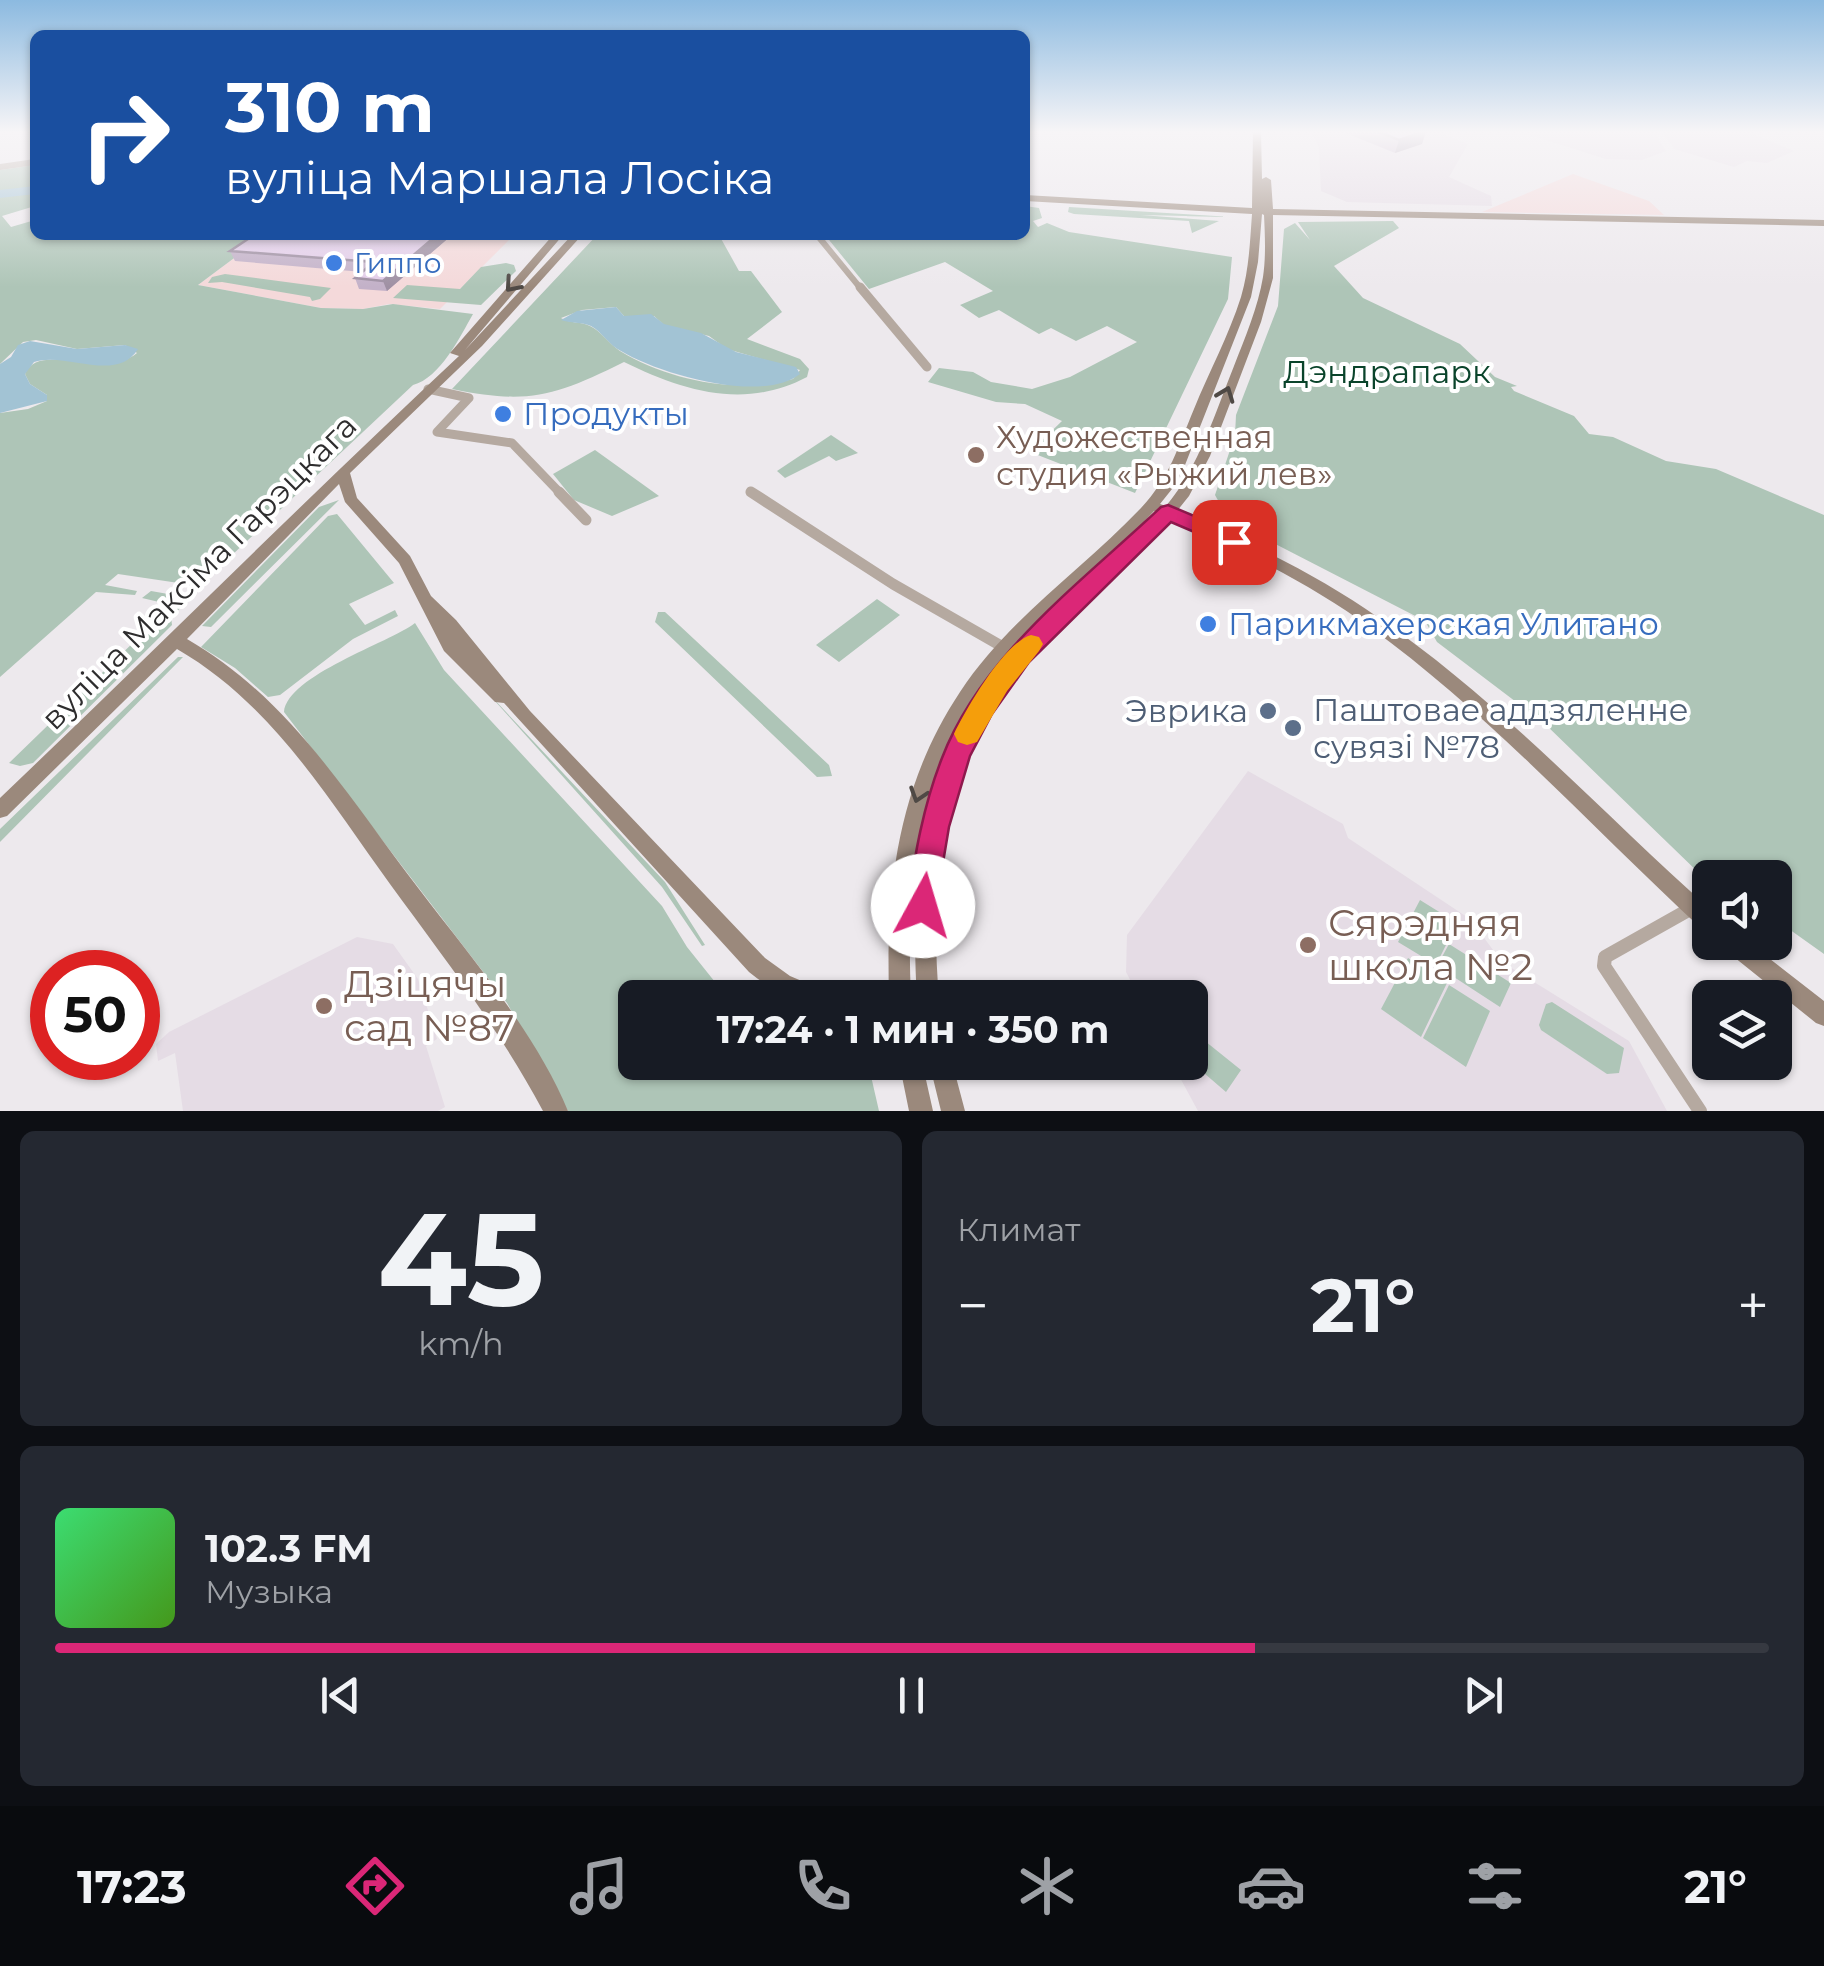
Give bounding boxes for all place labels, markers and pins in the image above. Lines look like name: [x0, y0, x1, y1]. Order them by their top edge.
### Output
place label: Гиппо: [354, 246, 441, 280]
marker: Гиппо: [323, 252, 345, 274]
place label: Продукты: [523, 394, 689, 433]
marker: Продукты: [492, 403, 514, 425]
place label: Художественная студия «Рыжий лев»: [996, 417, 1333, 493]
marker: Художественная студия «Рыжий лев»: [965, 444, 987, 466]
pin: [1192, 500, 1277, 585]
place label: Парикмахерская Улитано: [1228, 604, 1659, 643]
marker: Парикмахерская Улитано: [1197, 613, 1219, 635]
place label: Паштовае аддзяленне сувязі №78: [1313, 690, 1689, 766]
place label: Эврика: [1125, 691, 1248, 730]
marker: Эврика: [1257, 700, 1279, 722]
marker: Паштовае аддзяленне сувязі №78: [1282, 717, 1304, 739]
place label: Сярэдняя школа №2: [1328, 899, 1533, 990]
marker: Сярэдняя школа №2: [1297, 934, 1319, 956]
place label: Дзіцячы сад №87: [344, 960, 514, 1051]
marker: Дзіцячы сад №87: [313, 995, 335, 1017]

